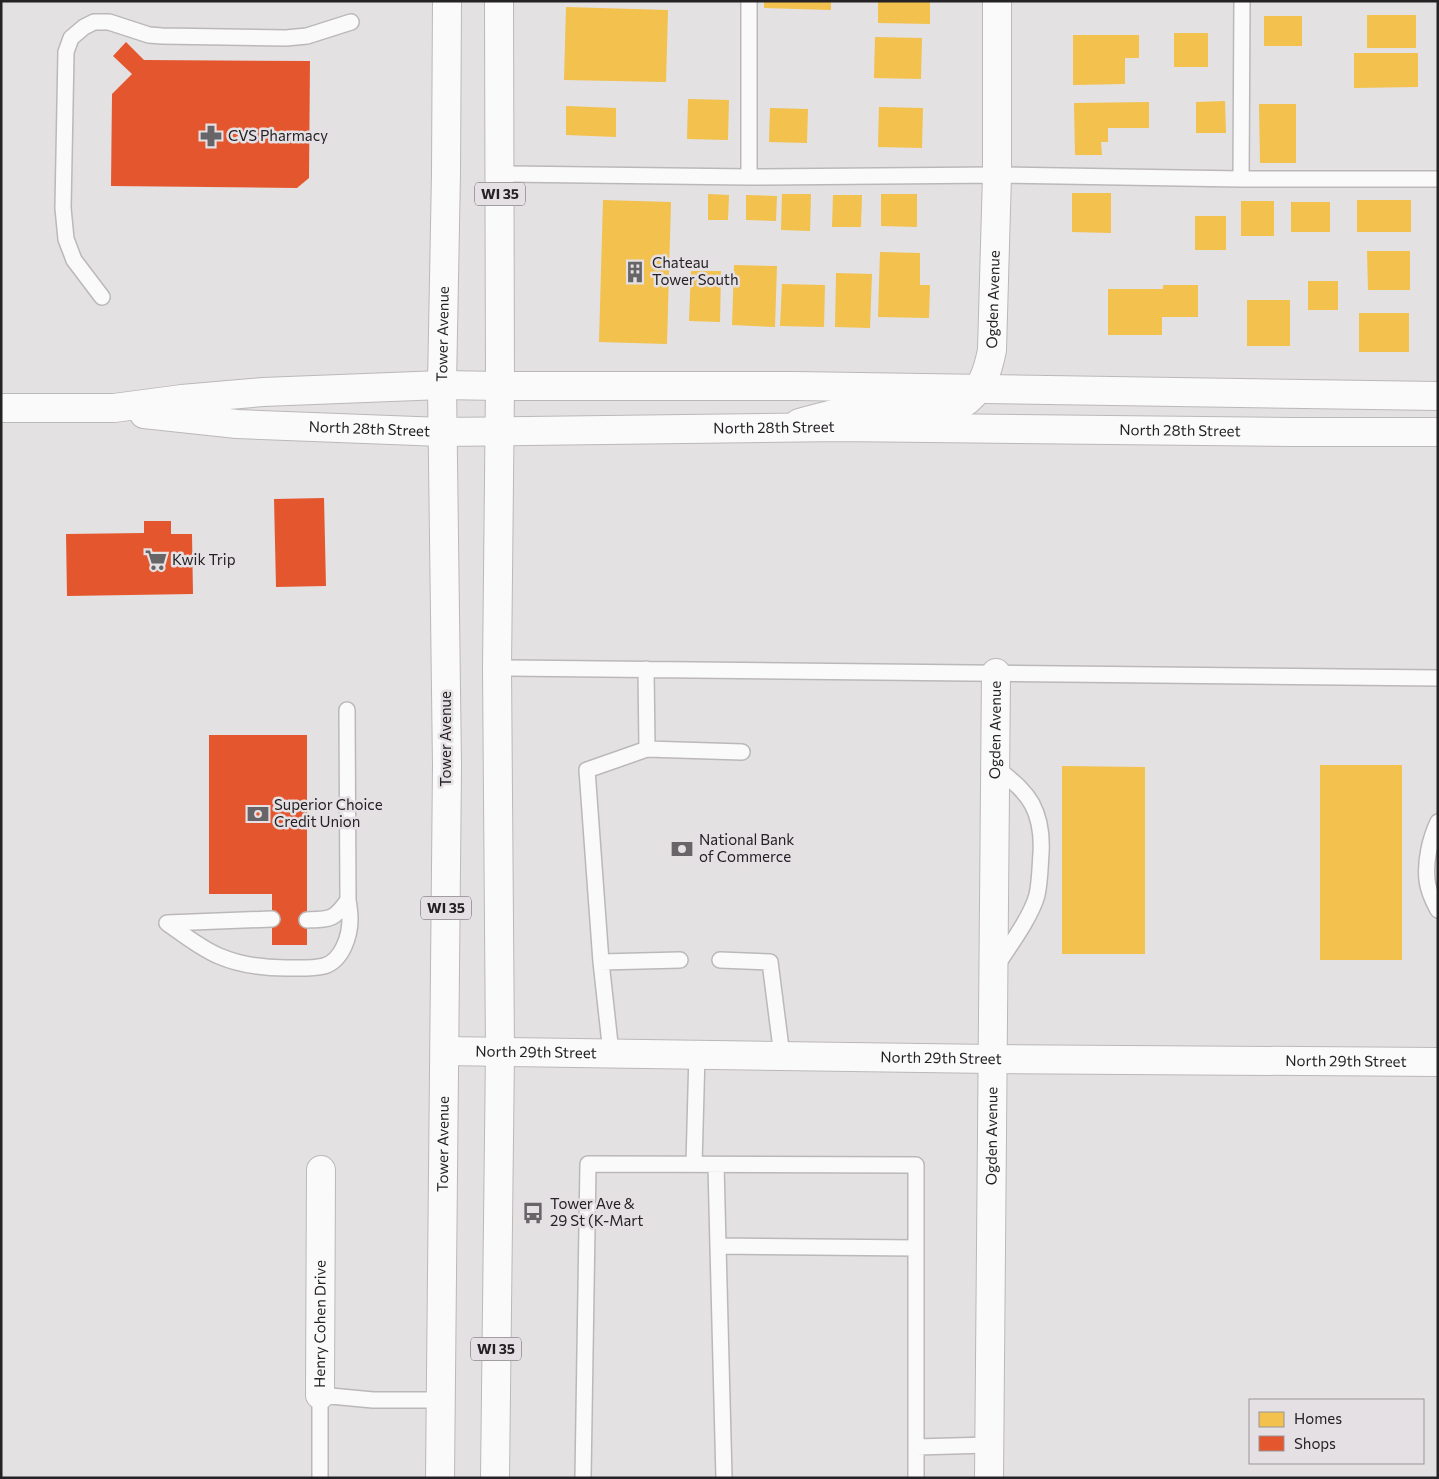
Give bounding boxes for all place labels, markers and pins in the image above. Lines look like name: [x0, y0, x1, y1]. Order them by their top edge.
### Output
pharmacy icon: CVS Pharmacy: [198, 123, 224, 149]
place label: CVS Pharmacy: [228, 126, 328, 144]
place label: Chateau Tower South: [652, 253, 739, 288]
building icon: Chateau Tower South: [622, 259, 648, 285]
supermarket icon: Kwik Trip: [143, 547, 169, 573]
place label: Kwik Trip: [172, 550, 236, 568]
place label: Superior Choice Credit Union: [274, 795, 383, 830]
bank icon: Superior Choice Credit Union: [245, 801, 271, 827]
place label: National Bank of Commerce: [699, 830, 795, 865]
bank icon: National Bank of Commerce: [669, 836, 695, 862]
place label: Tower Ave & 29 St (K-Mart: [550, 1194, 643, 1229]
bus stop icon: Tower Ave & 29 St (K-Mart: [520, 1200, 546, 1226]

